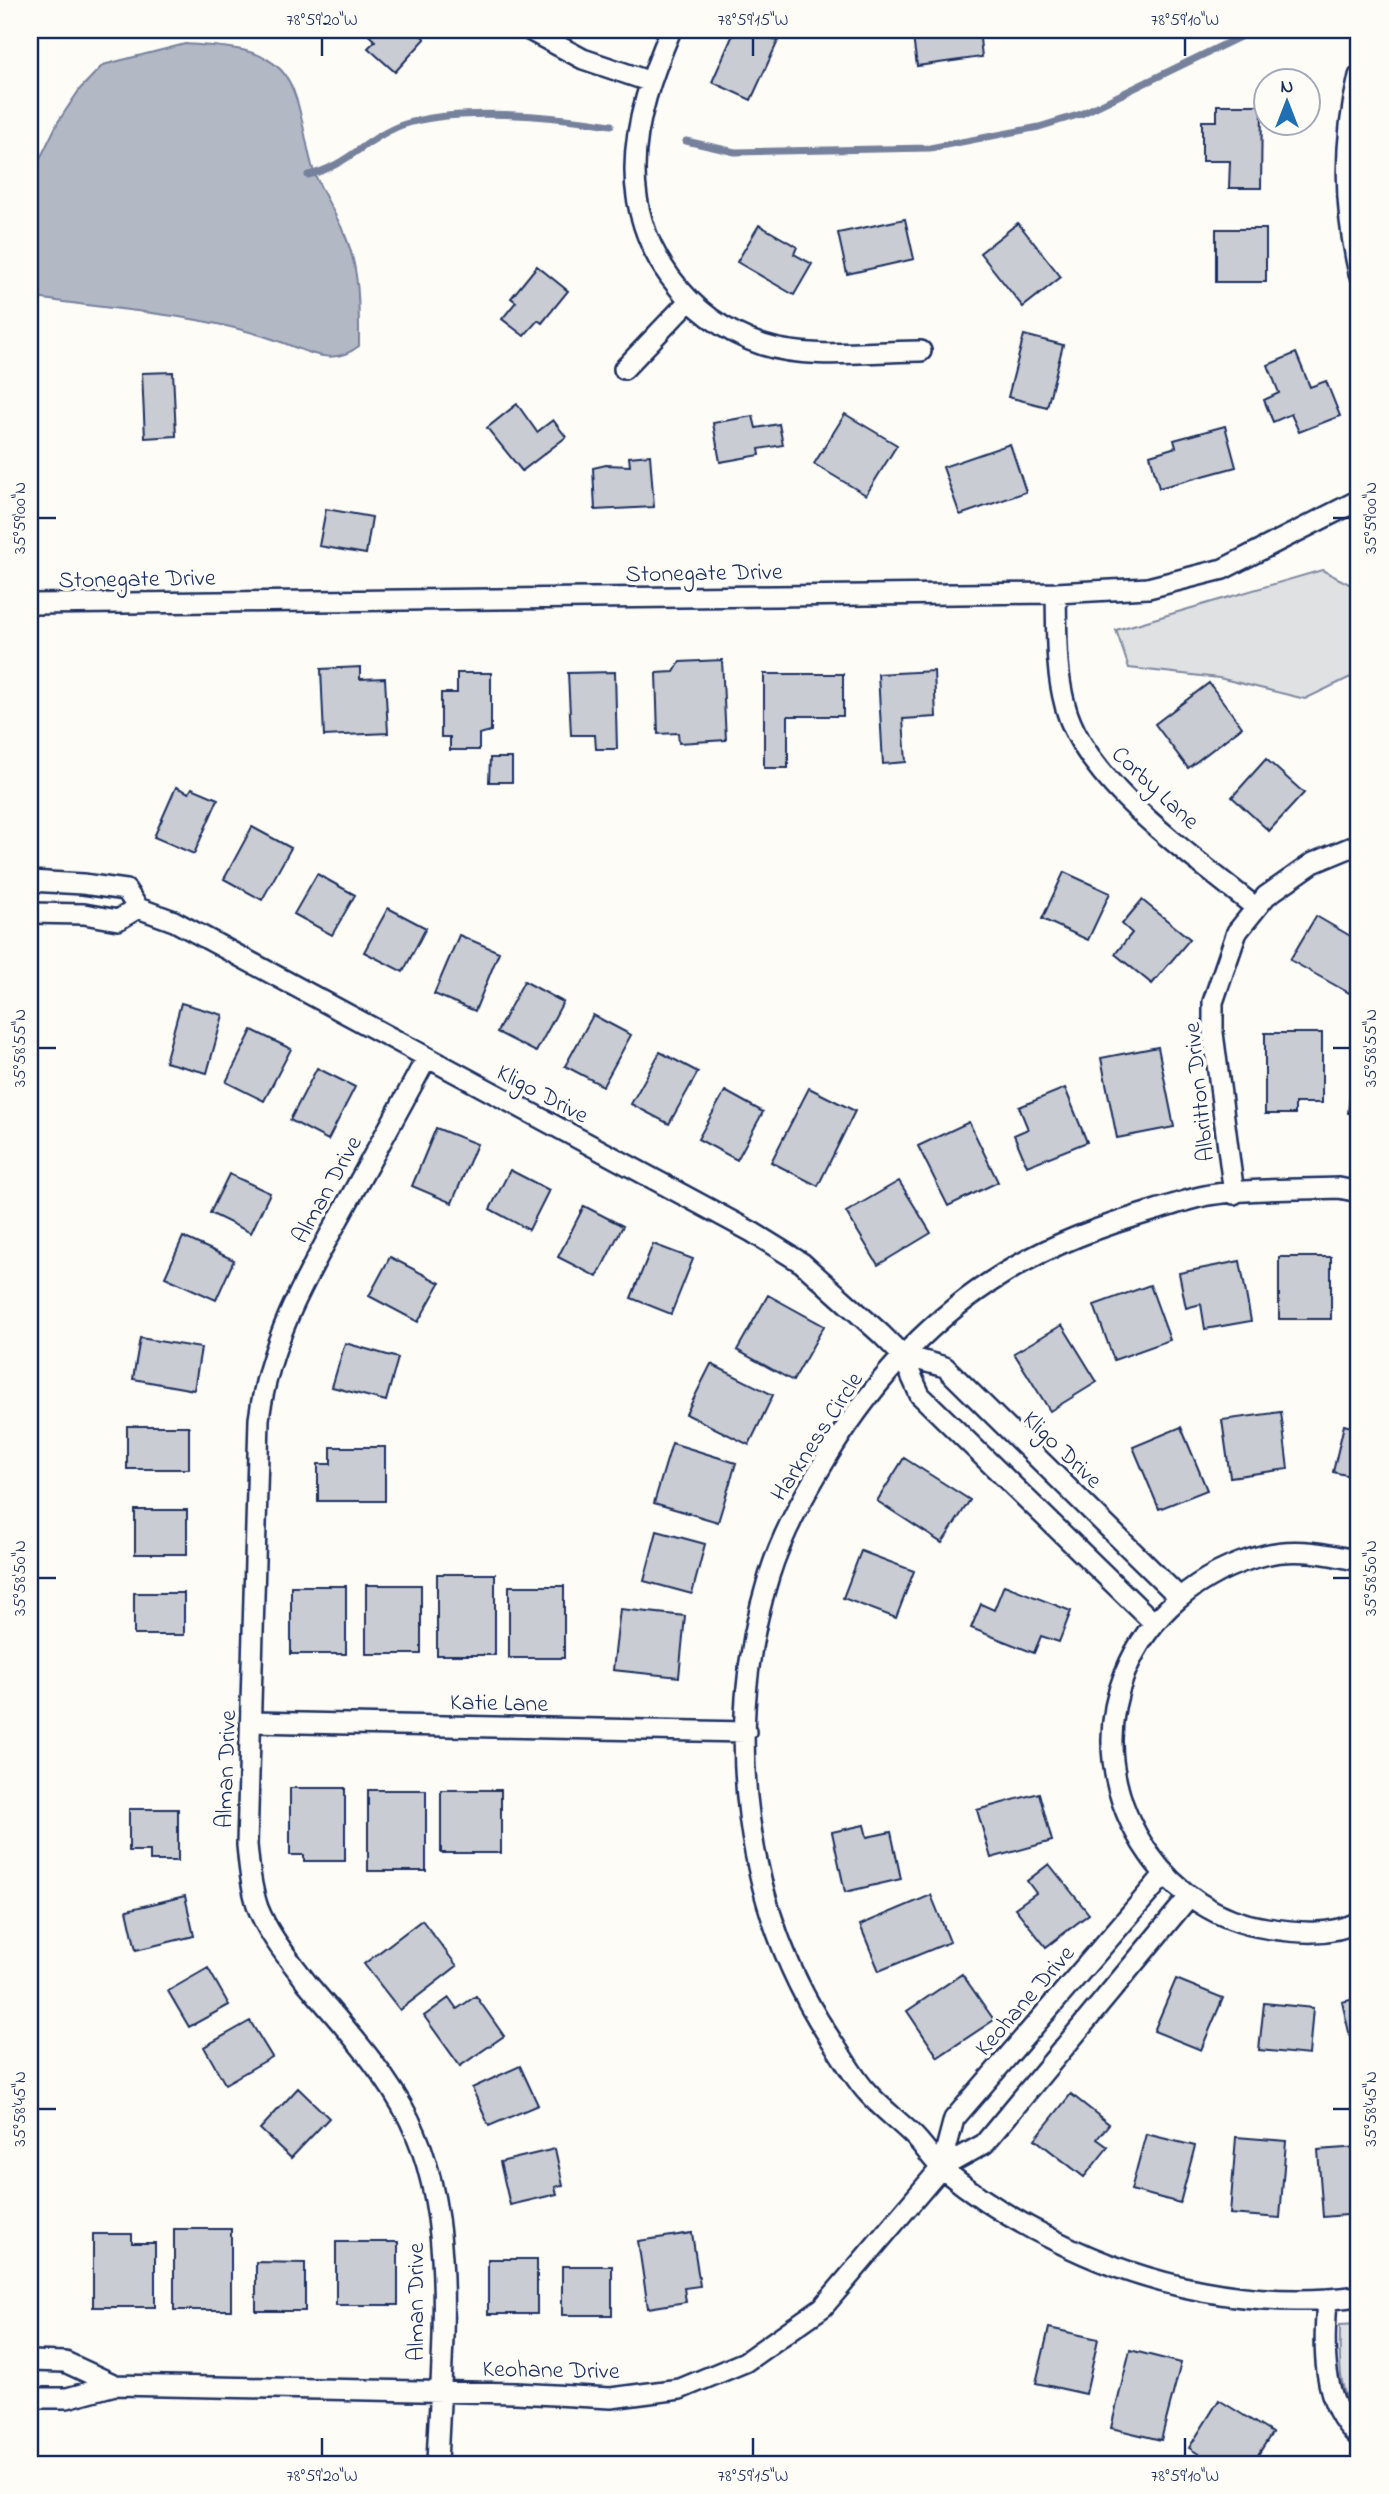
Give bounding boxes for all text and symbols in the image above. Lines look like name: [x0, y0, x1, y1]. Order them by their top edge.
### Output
text: 78°59'20"W: [286, 8, 358, 34]
text: 78°59'15"W: [718, 8, 788, 34]
text: 78°59'10"W: [1151, 8, 1219, 34]
north arrow: [1252, 66, 1322, 136]
text: N: [1281, 74, 1294, 101]
text: 35°59'00"N: [8, 482, 34, 554]
text: 35°59'00"N: [1359, 482, 1385, 554]
street label: Stonegate Drive: [625, 556, 783, 593]
street label: Stonegate Drive: [58, 562, 216, 599]
street label: Corby Lane: [1102, 739, 1206, 840]
text: 35°58'55"N: [8, 1009, 34, 1087]
text: 35°58'55"N: [1359, 1009, 1385, 1087]
street label: Albritton Drive: [1176, 1020, 1225, 1163]
street label: Kligo Drive: [490, 1056, 594, 1134]
street label: Alman Drive: [284, 1130, 372, 1250]
street label: Harkness Circle: [763, 1365, 873, 1509]
street label: Kligo Drive: [1013, 1404, 1109, 1498]
text: 35°58'50"N: [8, 1540, 34, 1616]
text: 35°58'50"N: [1359, 1540, 1385, 1616]
street label: Katie Lane: [450, 1686, 549, 1723]
street label: Alman Drive: [208, 1709, 247, 1829]
street label: Keohane Drive: [968, 1938, 1084, 2065]
text: 35°58'45"N: [8, 2071, 34, 2147]
text: 35°58'45"N: [1359, 2071, 1385, 2147]
street label: Alman Drive: [400, 2243, 435, 2361]
street label: Keohane Drive: [482, 2353, 620, 2390]
text: 78°59'20"W: [286, 2464, 358, 2490]
text: 78°59'15"W: [718, 2464, 788, 2490]
text: 78°59'10"W: [1151, 2464, 1219, 2490]

